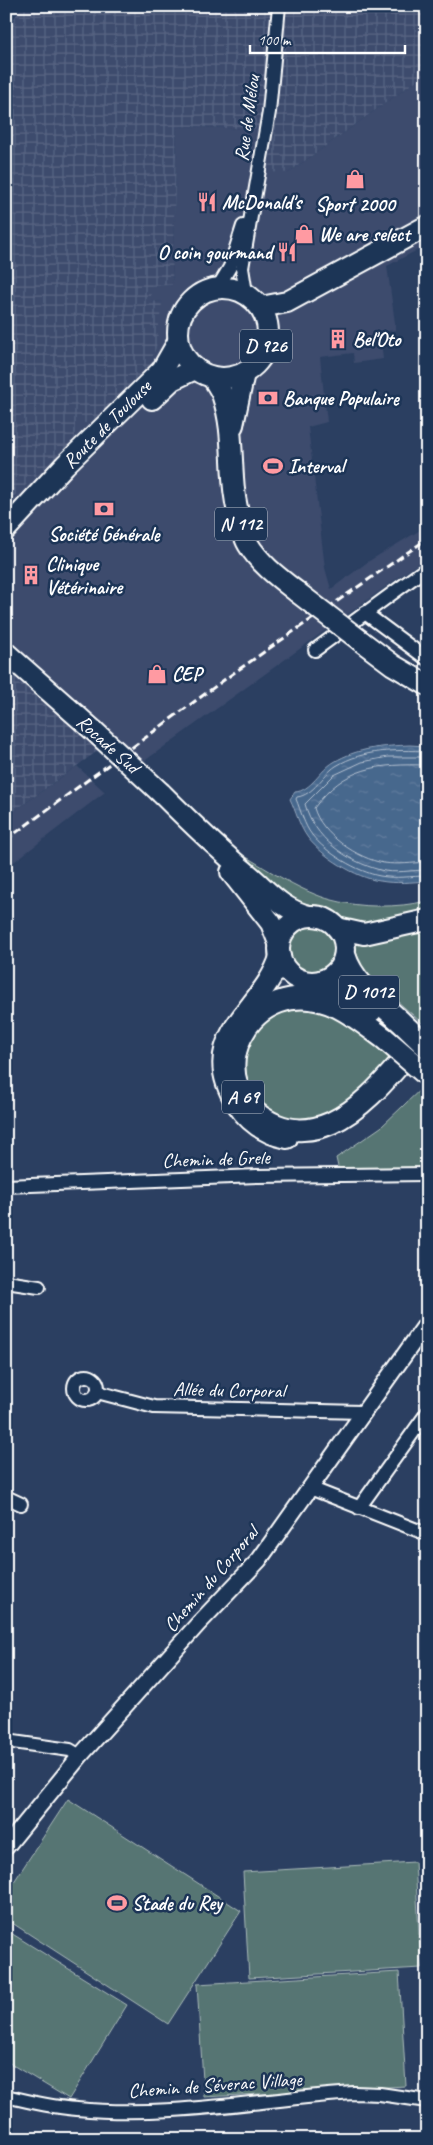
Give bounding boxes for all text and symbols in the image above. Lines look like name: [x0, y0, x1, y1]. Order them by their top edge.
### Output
scale bar: [250, 22, 406, 54]
text: 100 m: [258, 31, 292, 50]
street label: Rue de Mélou: [229, 72, 266, 163]
shop icon: Sport 2000: [344, 168, 366, 190]
place label: McDonald's: [222, 190, 303, 215]
restaurant icon: McDonald's: [196, 191, 218, 213]
place label: Sport 2000: [315, 192, 397, 217]
place label: We are select: [319, 222, 412, 247]
shop icon: We are select: [293, 223, 315, 245]
place label: O coin gourmand: [158, 240, 276, 265]
restaurant icon: O coin gourmand: [276, 241, 298, 263]
place label: Bel'Oto: [353, 327, 402, 352]
building icon: Bel'Oto: [327, 328, 349, 350]
road number: D 926: [240, 330, 292, 362]
street label: Route de Toulouse: [57, 373, 158, 474]
place label: Banque Populaire: [283, 386, 400, 411]
bank icon: Banque Populaire: [257, 387, 279, 409]
place label: Interval: [288, 454, 347, 479]
sports icon: Interval: [262, 455, 284, 477]
bank icon: Société Générale: [93, 498, 115, 520]
road number: N 112: [215, 508, 267, 540]
place label: Société Générale: [49, 522, 161, 547]
place label: Clinique Vétérinaire: [46, 552, 124, 600]
building icon: Clinique Vétérinaire: [20, 564, 42, 586]
place label: CEP: [172, 662, 205, 687]
shop icon: CEP: [146, 663, 168, 685]
street label: Rocade Sud: [71, 709, 147, 781]
road number: D 1012: [339, 976, 399, 1009]
road number: A 69: [222, 1080, 264, 1114]
street label: Chemin de Grele: [162, 1145, 272, 1173]
street label: Allée du Corporal: [173, 1377, 289, 1404]
street label: Chemin du Corporal: [158, 1518, 266, 1637]
place label: Stade du Rey: [132, 1891, 224, 1916]
sports icon: Stade du Rey: [106, 1892, 128, 1914]
street label: Chemin de Séverac Village: [127, 2066, 304, 2104]

